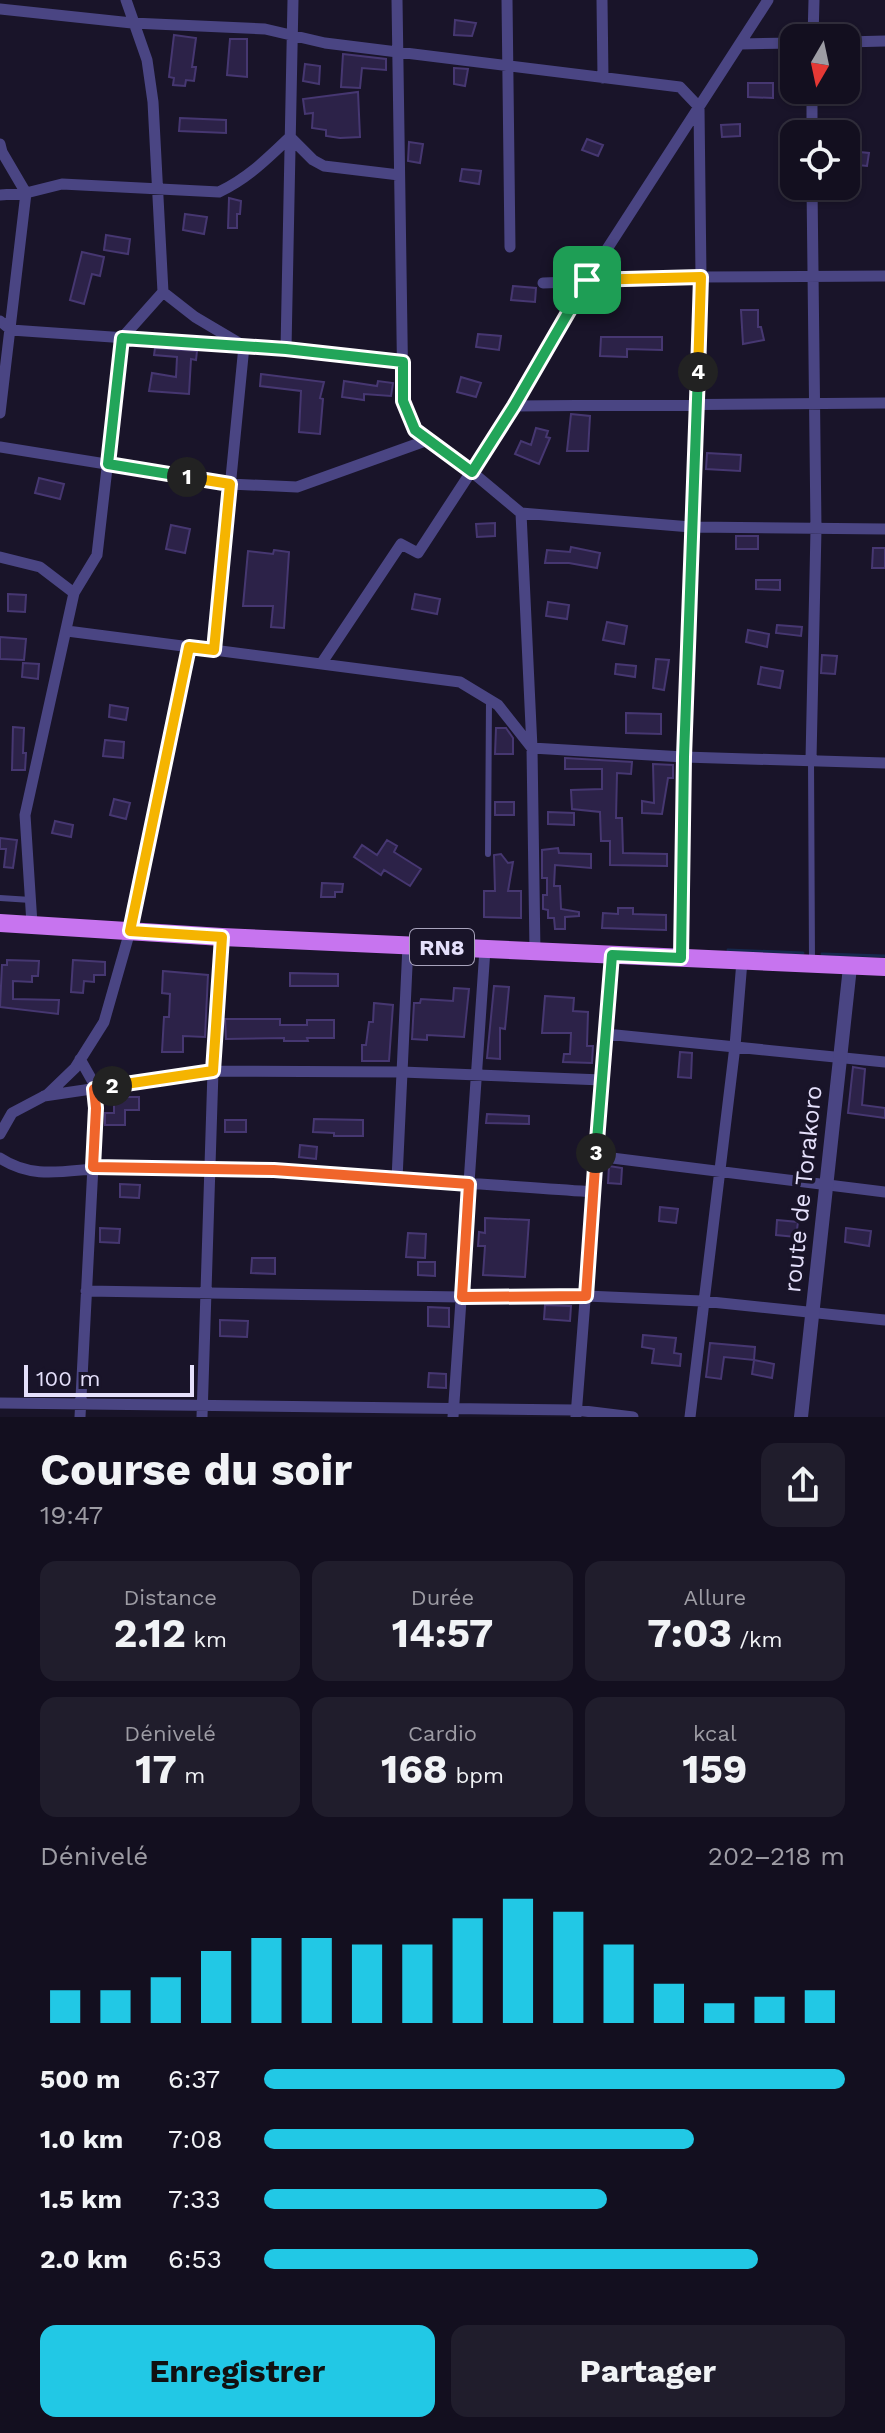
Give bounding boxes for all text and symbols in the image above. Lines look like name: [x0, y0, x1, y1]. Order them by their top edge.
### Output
north arrow: [780, 24, 860, 104]
map controls: [780, 24, 860, 200]
button: locate: [780, 120, 860, 200]
pin: [553, 246, 621, 314]
icon: arrive: [565, 258, 609, 302]
pin: 4: [678, 352, 718, 392]
text: 4: [691, 359, 705, 384]
pin: 1: [167, 457, 207, 497]
text: 1: [182, 464, 192, 489]
road number: RN8: [410, 929, 474, 965]
pin: 2: [92, 1066, 132, 1106]
text: 2: [105, 1073, 119, 1098]
street label: route de Torakoro: [778, 1084, 828, 1294]
pin: 3: [576, 1133, 616, 1173]
text: 3: [589, 1140, 603, 1165]
scale bar: [24, 1361, 194, 1397]
text: 100 m: [36, 1366, 100, 1391]
button: share: [761, 1443, 845, 1527]
text: Course du soir: [40, 1444, 352, 1496]
text: 19:47: [40, 1500, 103, 1530]
text: Distance: [123, 1585, 217, 1610]
text: Durée: [411, 1585, 474, 1610]
text: Allure: [683, 1585, 746, 1610]
text: 2.12: [113, 1610, 186, 1657]
text: 14:57: [392, 1610, 493, 1657]
text: 7:03: [647, 1610, 732, 1657]
text: km: [186, 1627, 227, 1652]
text: /km: [732, 1627, 783, 1652]
text: Dénivelé: [124, 1721, 216, 1746]
text: Cardio: [408, 1721, 477, 1746]
text: kcal: [693, 1721, 737, 1746]
text: 17: [135, 1746, 177, 1793]
text: 168: [381, 1746, 448, 1793]
text: 159: [682, 1746, 747, 1793]
text: m: [177, 1763, 205, 1788]
text: bpm: [448, 1763, 504, 1788]
text: Dénivelé: [40, 1841, 148, 1871]
text: 202–218 m: [708, 1841, 845, 1871]
text: 500 m: [40, 2064, 121, 2094]
text: 6:37: [168, 2064, 220, 2094]
text: 1.0 km: [40, 2124, 123, 2154]
text: 7:08: [168, 2124, 222, 2154]
text: 1.5 km: [40, 2184, 122, 2214]
text: 7:33: [168, 2184, 221, 2214]
text: 2.0 km: [40, 2244, 128, 2274]
text: 6:53: [168, 2244, 222, 2274]
button: Enregistrer: [40, 2325, 435, 2417]
button: Partager: [451, 2325, 845, 2417]

